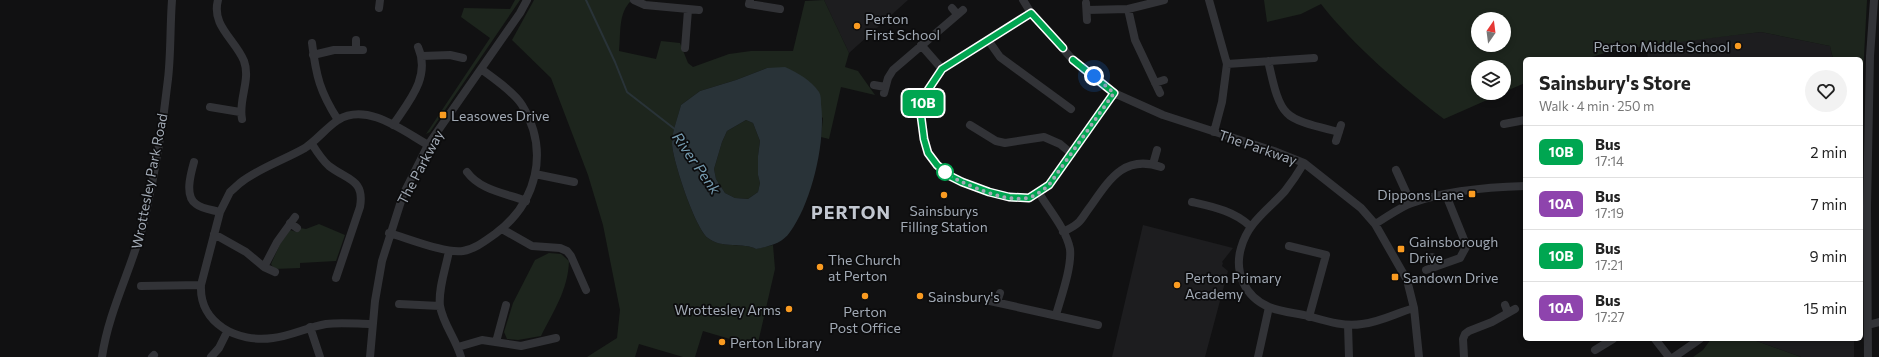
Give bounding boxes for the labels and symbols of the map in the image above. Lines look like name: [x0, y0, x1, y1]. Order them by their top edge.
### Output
place label: Perton First School: [865, 10, 940, 43]
north arrow: [1471, 12, 1511, 52]
marker: Perton First School: [852, 21, 862, 31]
place label: Perton Middle School: [1594, 38, 1730, 55]
marker: Perton Middle School: [1733, 41, 1743, 51]
your location: [1084, 66, 1104, 86]
line badge: 10B: [900, 90, 946, 116]
place label: Leasowes Drive: [451, 107, 549, 124]
marker: Leasowes Drive: [438, 110, 448, 120]
street label: Wrottesley Park Road: [128, 112, 170, 250]
street label: The Parkway: [1217, 126, 1299, 168]
street label: The Parkway: [393, 127, 447, 207]
water label: River Penk: [669, 128, 726, 198]
unlabelled marker: [936, 163, 954, 181]
place label: Dippons Lane: [1377, 186, 1464, 203]
marker: Dippons Lane: [1467, 189, 1477, 199]
marker: Sainsburys Filling Station: [939, 190, 949, 200]
district label: PERTON: [811, 201, 891, 223]
place label: Sainsburys Filling Station: [900, 202, 988, 235]
place label: Gainsborough Drive: [1409, 233, 1498, 266]
marker: Gainsborough Drive: [1396, 244, 1406, 254]
place label: The Church at Perton: [828, 251, 901, 284]
marker: The Church at Perton: [815, 262, 825, 272]
place label: Perton Primary Academy: [1185, 269, 1282, 302]
place label: Sandown Drive: [1403, 269, 1499, 286]
marker: Sandown Drive: [1390, 272, 1400, 282]
marker: Perton Primary Academy: [1172, 280, 1182, 290]
place label: Sainsbury's: [928, 288, 1000, 305]
marker: Perton Post Office: [860, 291, 870, 301]
marker: Sainsbury's: [915, 291, 925, 301]
place label: Wrottesley Arms: [674, 301, 781, 318]
place label: Perton Post Office: [829, 303, 901, 336]
marker: Wrottesley Arms: [784, 304, 794, 314]
place label: Perton Library: [730, 334, 822, 351]
marker: Perton Library: [717, 337, 727, 347]

